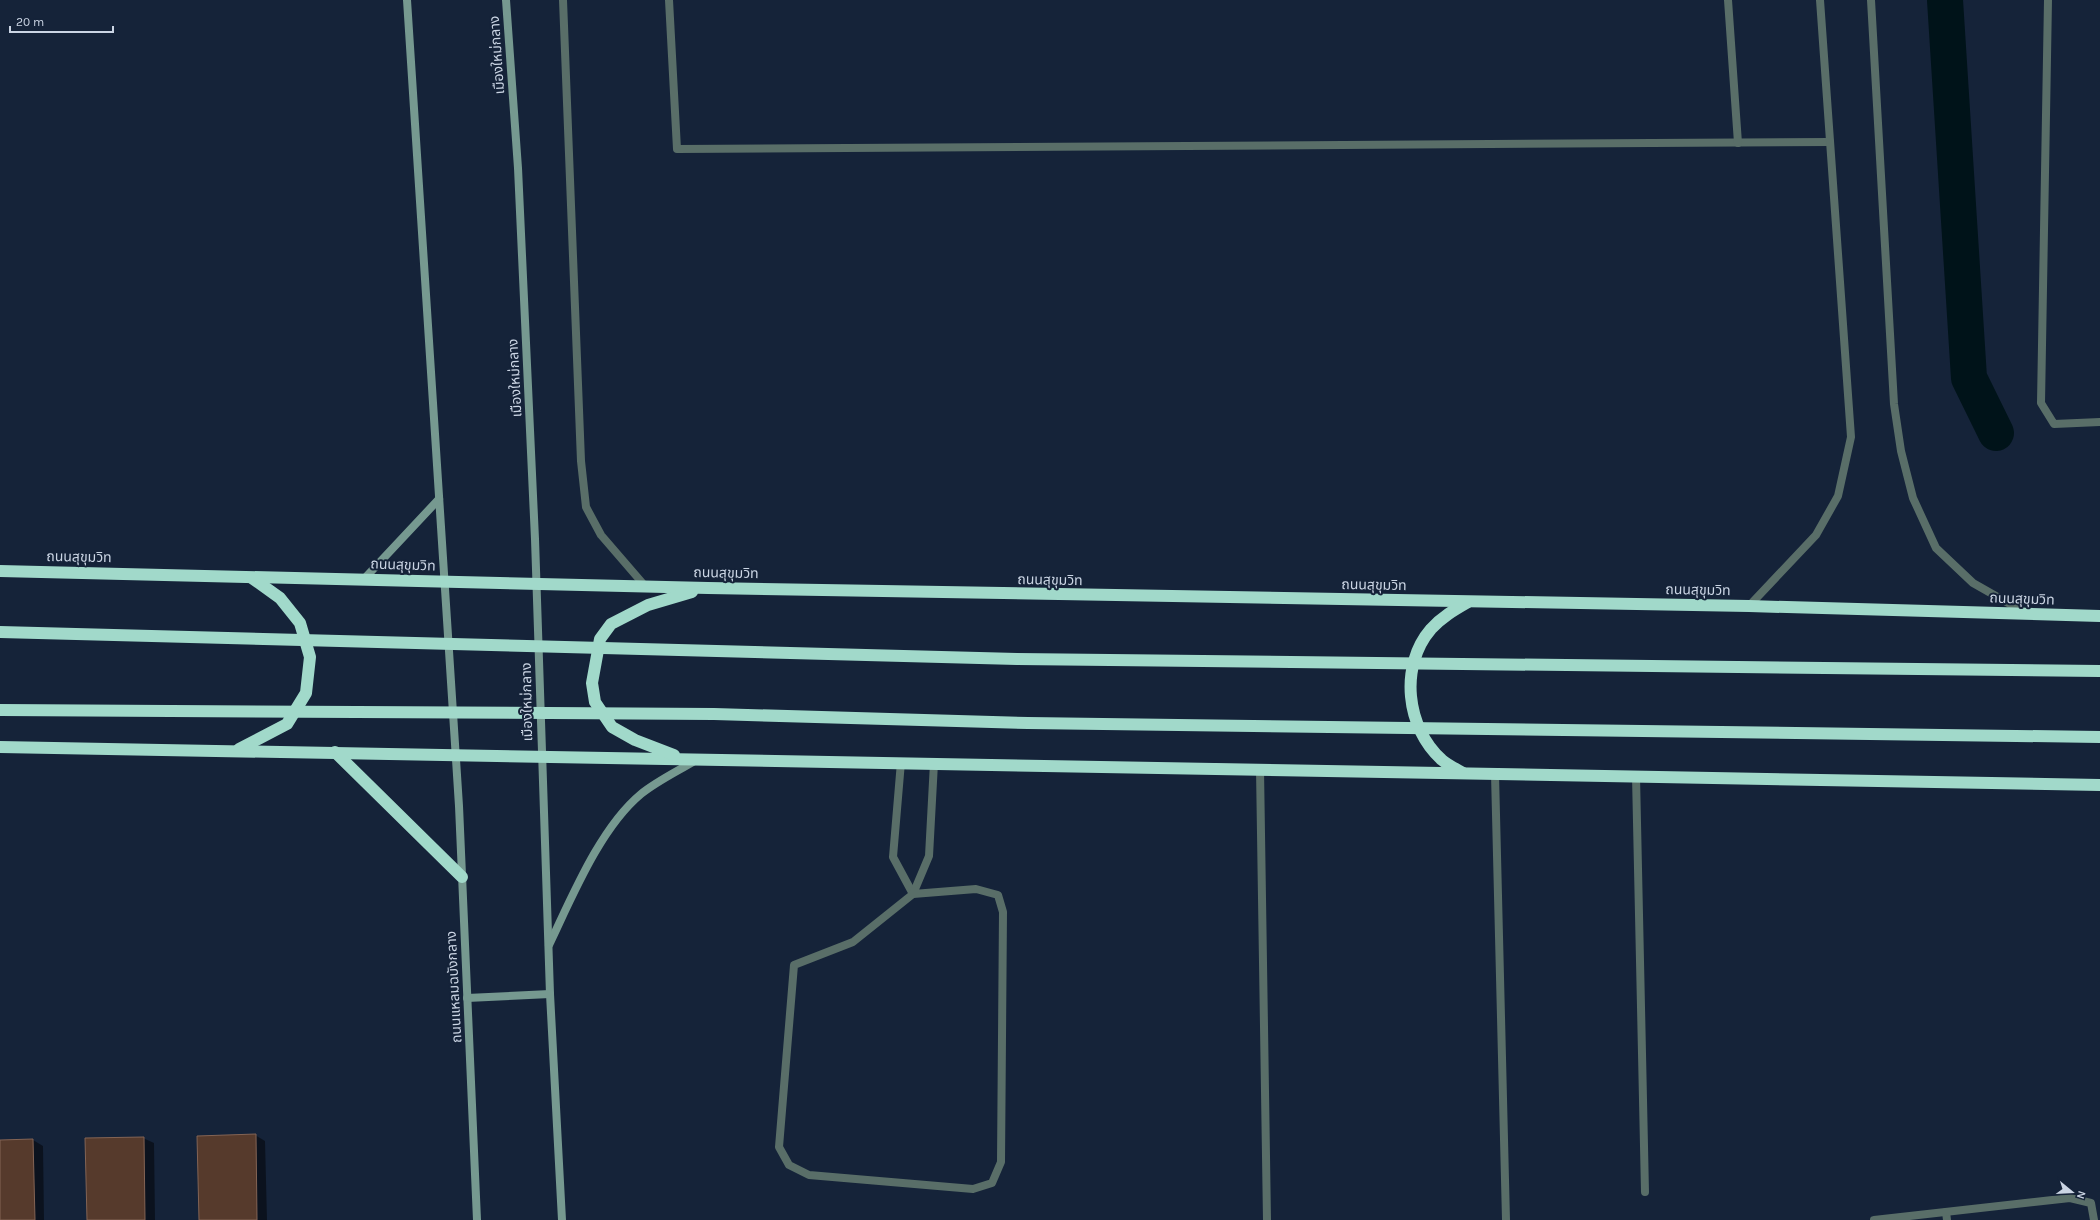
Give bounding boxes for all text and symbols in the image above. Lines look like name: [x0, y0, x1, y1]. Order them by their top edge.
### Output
scale bar: [10, 8, 113, 34]
text: 20 m: [16, 15, 44, 29]
street label: เมืองใหม่กลาง: [486, 15, 508, 95]
street label: เมืองใหม่กลาง: [504, 338, 526, 418]
street label: ถนนสุขุมวิท: [46, 548, 112, 566]
street label: ถนนสุขุมวิท: [370, 555, 436, 575]
street label: ถนนสุขุมวิท: [693, 564, 759, 582]
street label: ถนนสุขุมวิท: [1017, 571, 1083, 589]
street label: ถนนสุขุมวิท: [1341, 576, 1407, 594]
street label: ถนนสุขุมวิท: [1665, 581, 1731, 599]
street label: ถนนสุขุมวิท: [1989, 589, 2055, 609]
street label: เมืองใหม่กลาง: [518, 662, 536, 742]
street label: ถนนแหลมฉบังกลาง: [443, 930, 465, 1044]
north arrow: [2052, 1172, 2092, 1212]
text: N: [2074, 1189, 2088, 1201]

